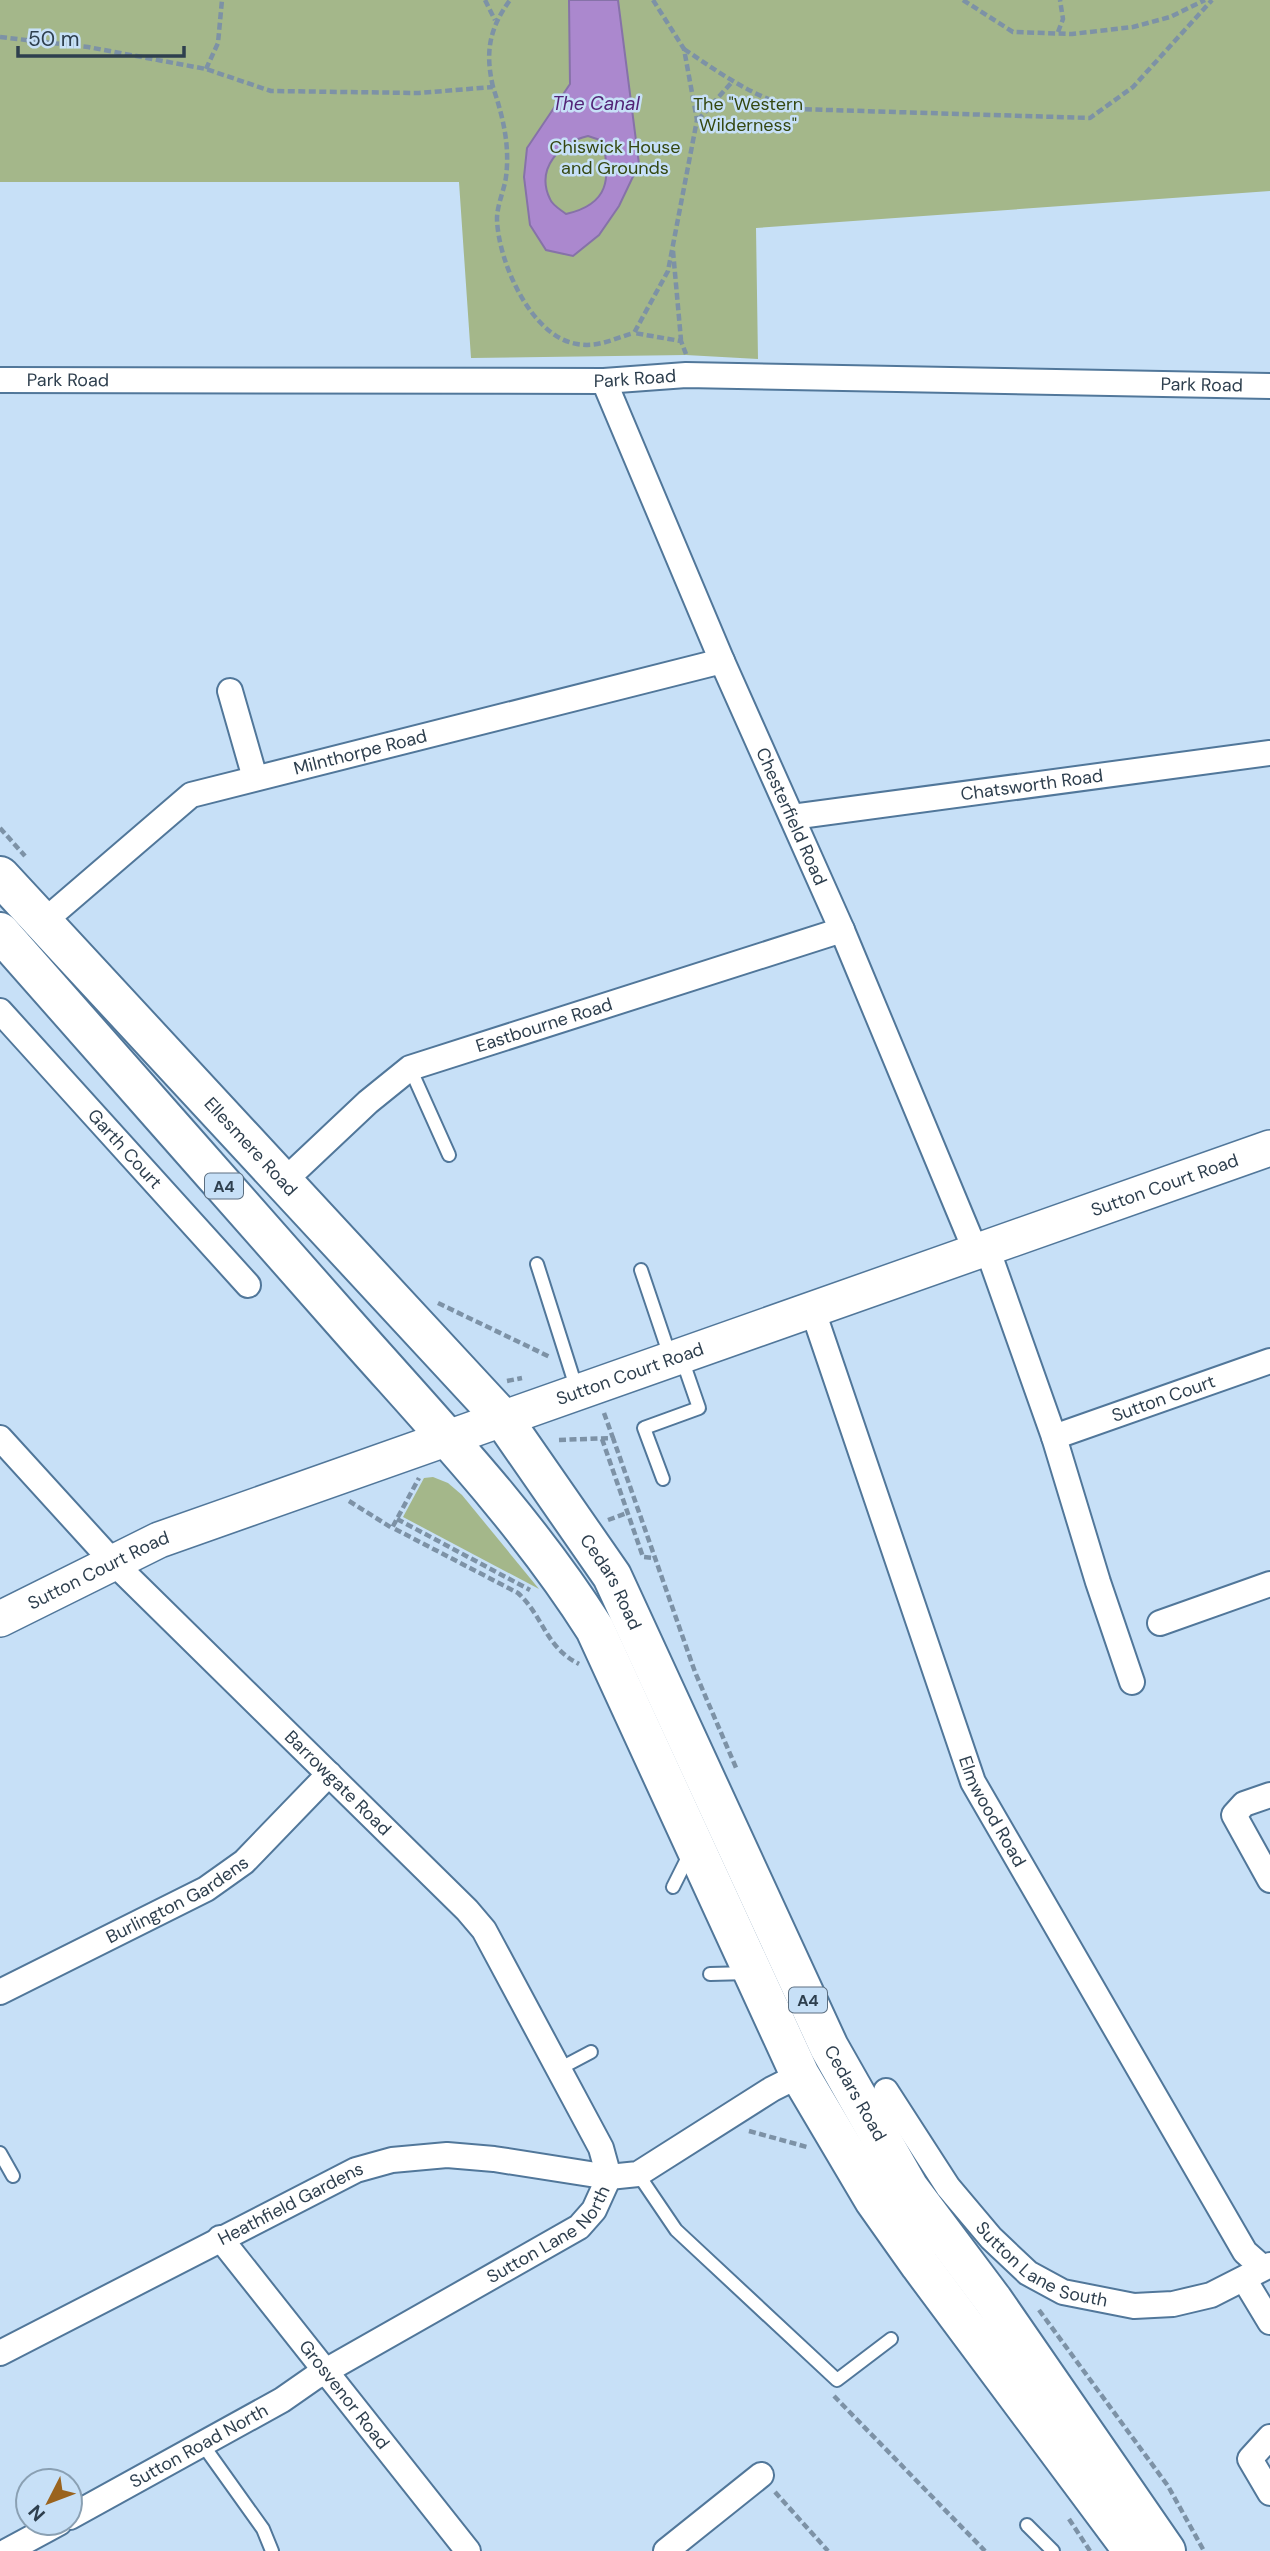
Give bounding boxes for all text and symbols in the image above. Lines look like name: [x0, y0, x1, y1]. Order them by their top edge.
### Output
scale bar: [18, 14, 184, 58]
text: 50 m: [28, 25, 79, 53]
water label: The Canal: [552, 91, 641, 116]
park label: The "Western Wilderness": [693, 92, 803, 137]
park label: Chiswick House and Grounds: [550, 135, 681, 180]
street label: Park Road: [594, 364, 677, 393]
street label: Park Road: [27, 368, 109, 392]
street label: Park Road: [1160, 372, 1243, 397]
street label: Milnthorpe Road: [291, 724, 430, 781]
street label: Chesterfield Road: [750, 744, 832, 889]
street label: Chatsworth Road: [959, 763, 1105, 806]
street label: Eastbourne Road: [473, 992, 615, 1058]
street label: Ellesmere Road: [199, 1092, 303, 1201]
street label: Garth Court: [82, 1104, 167, 1194]
street label: Sutton Court Road: [1088, 1148, 1242, 1222]
road number: A4: [205, 1174, 243, 1198]
street label: Sutton Court Road: [553, 1337, 707, 1411]
street label: Sutton Court: [1108, 1369, 1218, 1428]
street label: Sutton Court Road: [24, 1525, 172, 1615]
street label: Cedars Road: [574, 1529, 647, 1634]
street label: Barrowgate Road: [279, 1725, 396, 1841]
street label: Elmwood Road: [953, 1753, 1032, 1871]
street label: Burlington Gardens: [102, 1850, 253, 1949]
road number: A4: [789, 1988, 827, 2012]
street label: Cedars Road: [818, 2041, 892, 2146]
street label: Heathfield Gardens: [214, 2157, 366, 2251]
street label: Sutton Lane North: [482, 2182, 615, 2289]
street label: Sutton Lane South: [970, 2216, 1110, 2313]
street label: Grosvenor Road: [294, 2335, 395, 2454]
street label: Sutton Road North: [125, 2398, 272, 2494]
north arrow: [14, 2467, 84, 2537]
text: N: [23, 2500, 51, 2527]

